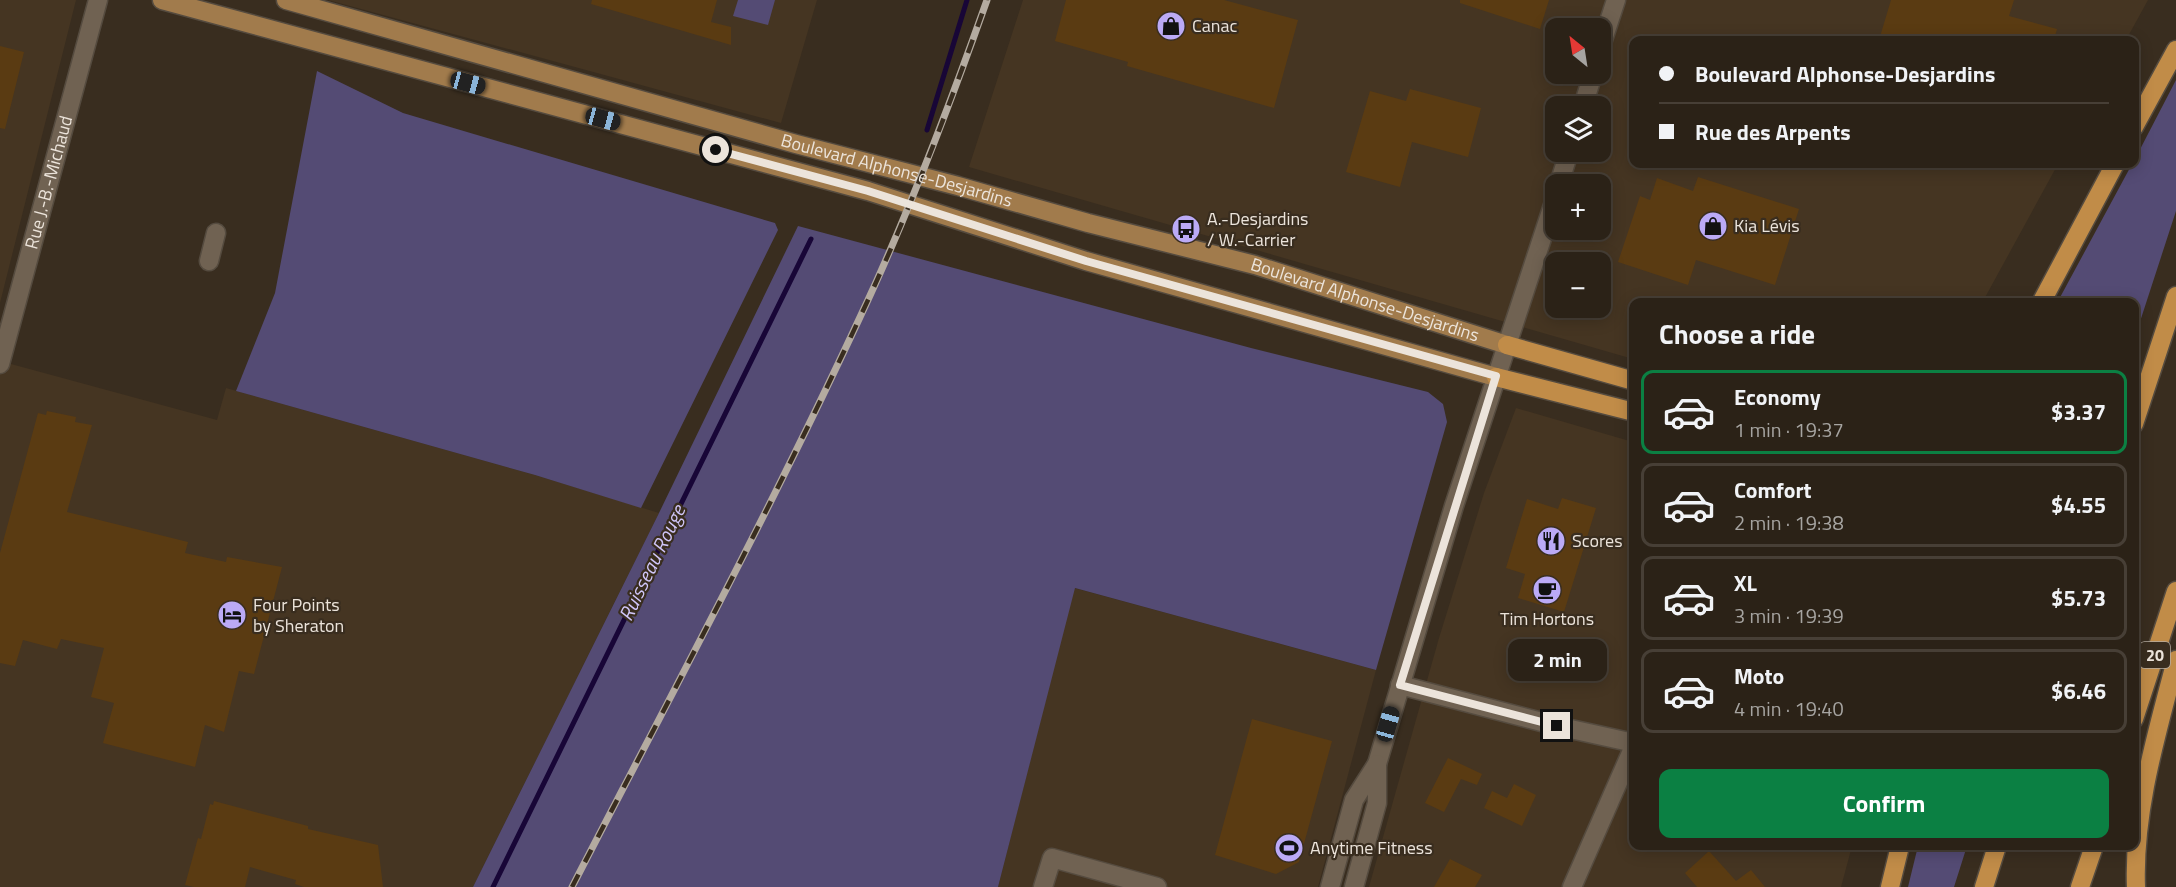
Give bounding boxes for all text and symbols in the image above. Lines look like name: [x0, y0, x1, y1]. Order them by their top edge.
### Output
shop icon: Canac: [1155, 10, 1187, 42]
place label: Canac: [1192, 12, 1237, 39]
north arrow: [1545, 18, 1611, 84]
map controls: [1545, 18, 1611, 318]
text: Boulevard Alphonse-Desjardins: [1695, 57, 1995, 91]
car: [448, 70, 488, 96]
button: layers: [1545, 96, 1611, 162]
car: [583, 106, 623, 132]
street label: Rue J.-B.-Michaud: [18, 113, 79, 252]
text: Rue des Arpents: [1695, 115, 1851, 149]
street label: Boulevard Alphonse-Desjardins: [778, 126, 1016, 214]
route start: [702, 136, 729, 163]
button: +: [1545, 174, 1611, 240]
place label: A.-Desjardins / W.-Carrier: [1207, 205, 1308, 253]
shop icon: Kia Lévis: [1697, 210, 1729, 242]
place label: Kia Lévis: [1734, 212, 1800, 239]
bus stop icon: A.-Desjardins / W.-Carrier: [1170, 213, 1202, 245]
street label: Boulevard Alphonse-Desjardins: [1247, 250, 1483, 348]
button: −: [1545, 252, 1611, 318]
text: Choose a ride: [1659, 313, 1815, 354]
text: Economy: [1734, 380, 1821, 414]
icon: car: [1662, 385, 1716, 439]
text: $3.37: [2051, 395, 2106, 429]
text: 1 min · 19:37: [1734, 414, 1844, 445]
text: Comfort: [1734, 473, 1812, 507]
icon: car: [1662, 478, 1716, 532]
text: $4.55: [2051, 488, 2106, 522]
water label: Ruisseau Rouge: [610, 498, 694, 626]
text: 2 min · 19:38: [1734, 507, 1844, 538]
restaurant icon: Scores: [1535, 525, 1567, 557]
place label: Scores: [1572, 527, 1623, 554]
text: XL: [1734, 566, 1757, 600]
icon: car: [1662, 571, 1716, 625]
cafe icon: Tim Hortons: [1531, 574, 1563, 606]
text: $5.73: [2051, 581, 2106, 615]
place label: Four Points by Sheraton: [253, 591, 344, 639]
hotel icon: Four Points by Sheraton: [216, 599, 248, 631]
text: 3 min · 19:39: [1734, 600, 1844, 631]
place label: Tim Hortons: [1500, 605, 1594, 632]
callout: 2 min: [1508, 639, 1606, 681]
road number: 20: [2140, 642, 2170, 668]
text: 2 min: [1533, 644, 1582, 675]
text: Moto: [1734, 659, 1784, 693]
icon: car: [1662, 664, 1716, 718]
text: $6.46: [2051, 674, 2106, 708]
text: 4 min · 19:40: [1734, 693, 1844, 724]
car: [1374, 704, 1402, 744]
route end: [1543, 712, 1570, 739]
button: Confirm: [1659, 769, 2109, 838]
sports icon: Anytime Fitness: [1273, 832, 1305, 864]
place label: Anytime Fitness: [1310, 834, 1433, 861]

